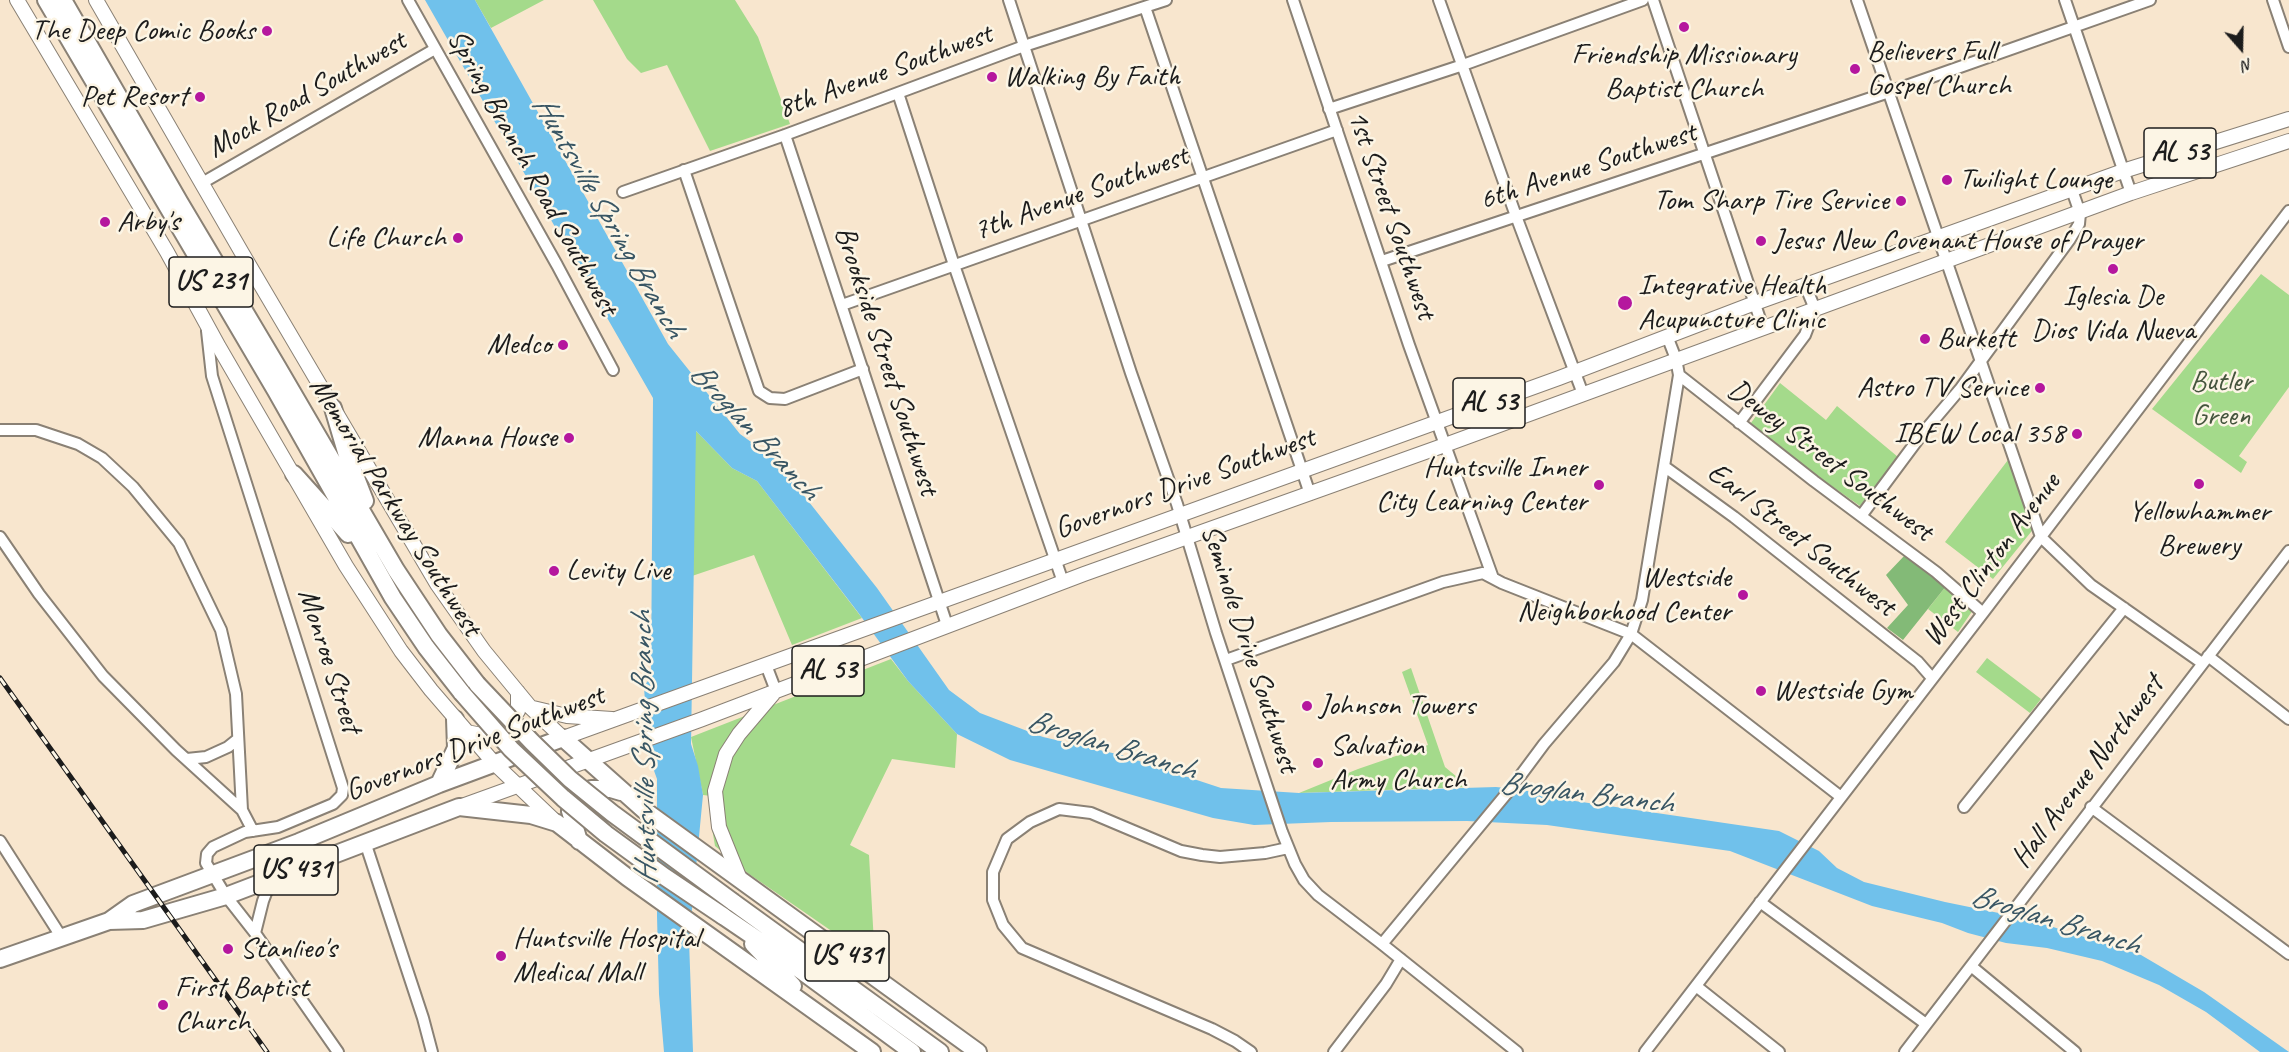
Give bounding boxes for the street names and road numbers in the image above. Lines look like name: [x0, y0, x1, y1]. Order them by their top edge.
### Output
street label: 8th Avenue Southwest: [773, 17, 997, 127]
street label: Mock Road Southwest: [201, 24, 413, 166]
street label: Spring Branch Road Southwest: [438, 24, 626, 322]
street label: 1st Street Southwest: [1338, 106, 1444, 324]
street label: 6th Avenue Southwest: [1475, 115, 1701, 219]
road number: AL 53: [2144, 128, 2216, 178]
street label: 7th Avenue Southwest: [969, 139, 1193, 249]
street label: Brookside Street Southwest: [826, 222, 946, 500]
road number: US 231: [169, 257, 253, 307]
street label: Memorial Parkway Southwest: [301, 371, 489, 643]
street label: Dewey Street Southwest: [1720, 372, 1940, 550]
road number: AL 53: [1453, 378, 1525, 428]
street label: Governors Drive Southwest: [1050, 420, 1320, 548]
street label: Earl Street Southwest: [1699, 455, 1903, 625]
street label: West Clinton Avenue: [1915, 466, 2069, 654]
street label: Seminole Drive Southwest: [1192, 521, 1306, 777]
street label: Monroe Street: [289, 584, 369, 738]
road number: AL 53: [792, 646, 864, 696]
street label: Hall Avenue Northwest: [2004, 669, 2172, 875]
street label: Governors Drive Southwest: [341, 678, 609, 810]
road number: US 431: [254, 845, 338, 895]
road number: US 431: [805, 931, 889, 981]

